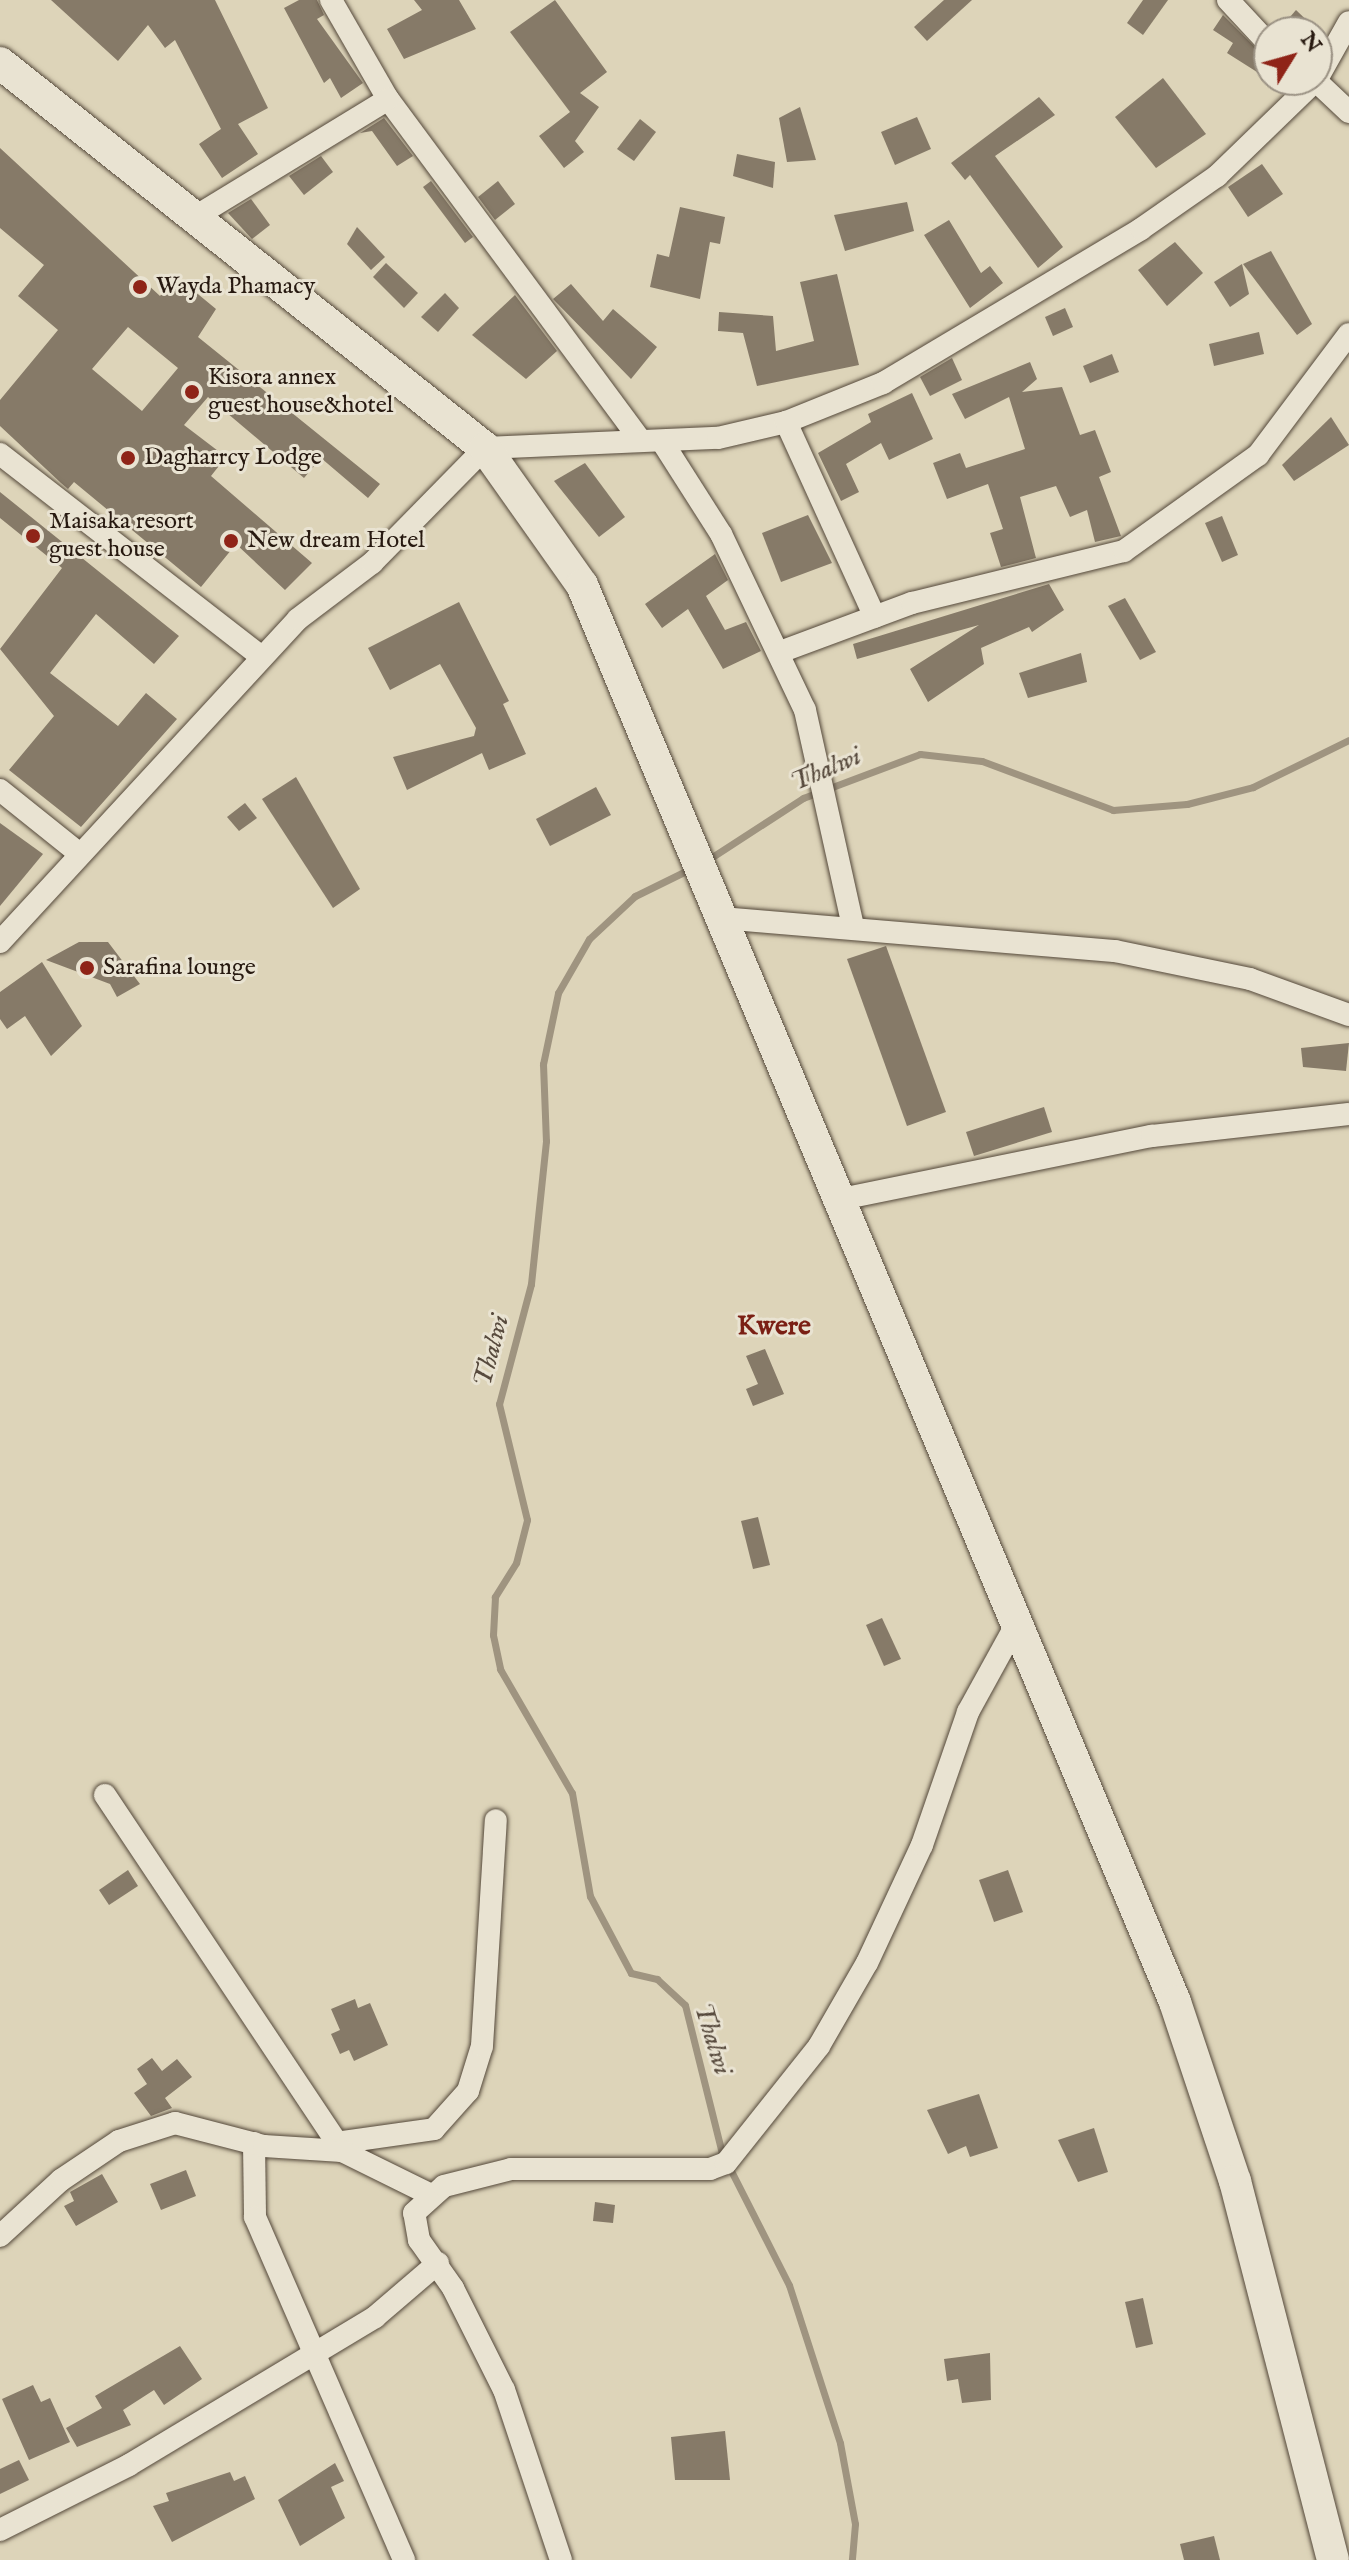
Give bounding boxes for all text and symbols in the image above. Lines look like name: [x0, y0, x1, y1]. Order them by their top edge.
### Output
north arrow: [1253, 16, 1333, 96]
text: N: [1294, 27, 1327, 59]
place label: Wayda Phamacy: [156, 273, 315, 301]
marker: Wayda Phamacy: [131, 278, 149, 296]
place label: Kisora annex guest house&hotel: [208, 364, 393, 420]
marker: Kisora annex guest house&hotel: [183, 383, 201, 401]
place label: Dagharrcy Lodge: [144, 444, 322, 472]
marker: Dagharrcy Lodge: [119, 449, 137, 467]
place label: Maisaka resort guest house: [49, 508, 194, 564]
marker: Maisaka resort guest house: [24, 527, 42, 545]
place label: New dream Hotel: [247, 527, 425, 555]
marker: New dream Hotel: [222, 532, 240, 550]
water label: Thalwi: [786, 741, 866, 799]
place label: Sarafina lounge: [103, 954, 256, 982]
marker: Sarafina lounge: [78, 959, 96, 977]
district label: Kwere: [737, 1310, 811, 1344]
water label: Thalwi: [467, 1312, 517, 1390]
water label: Thalwi: [686, 1999, 738, 2079]

